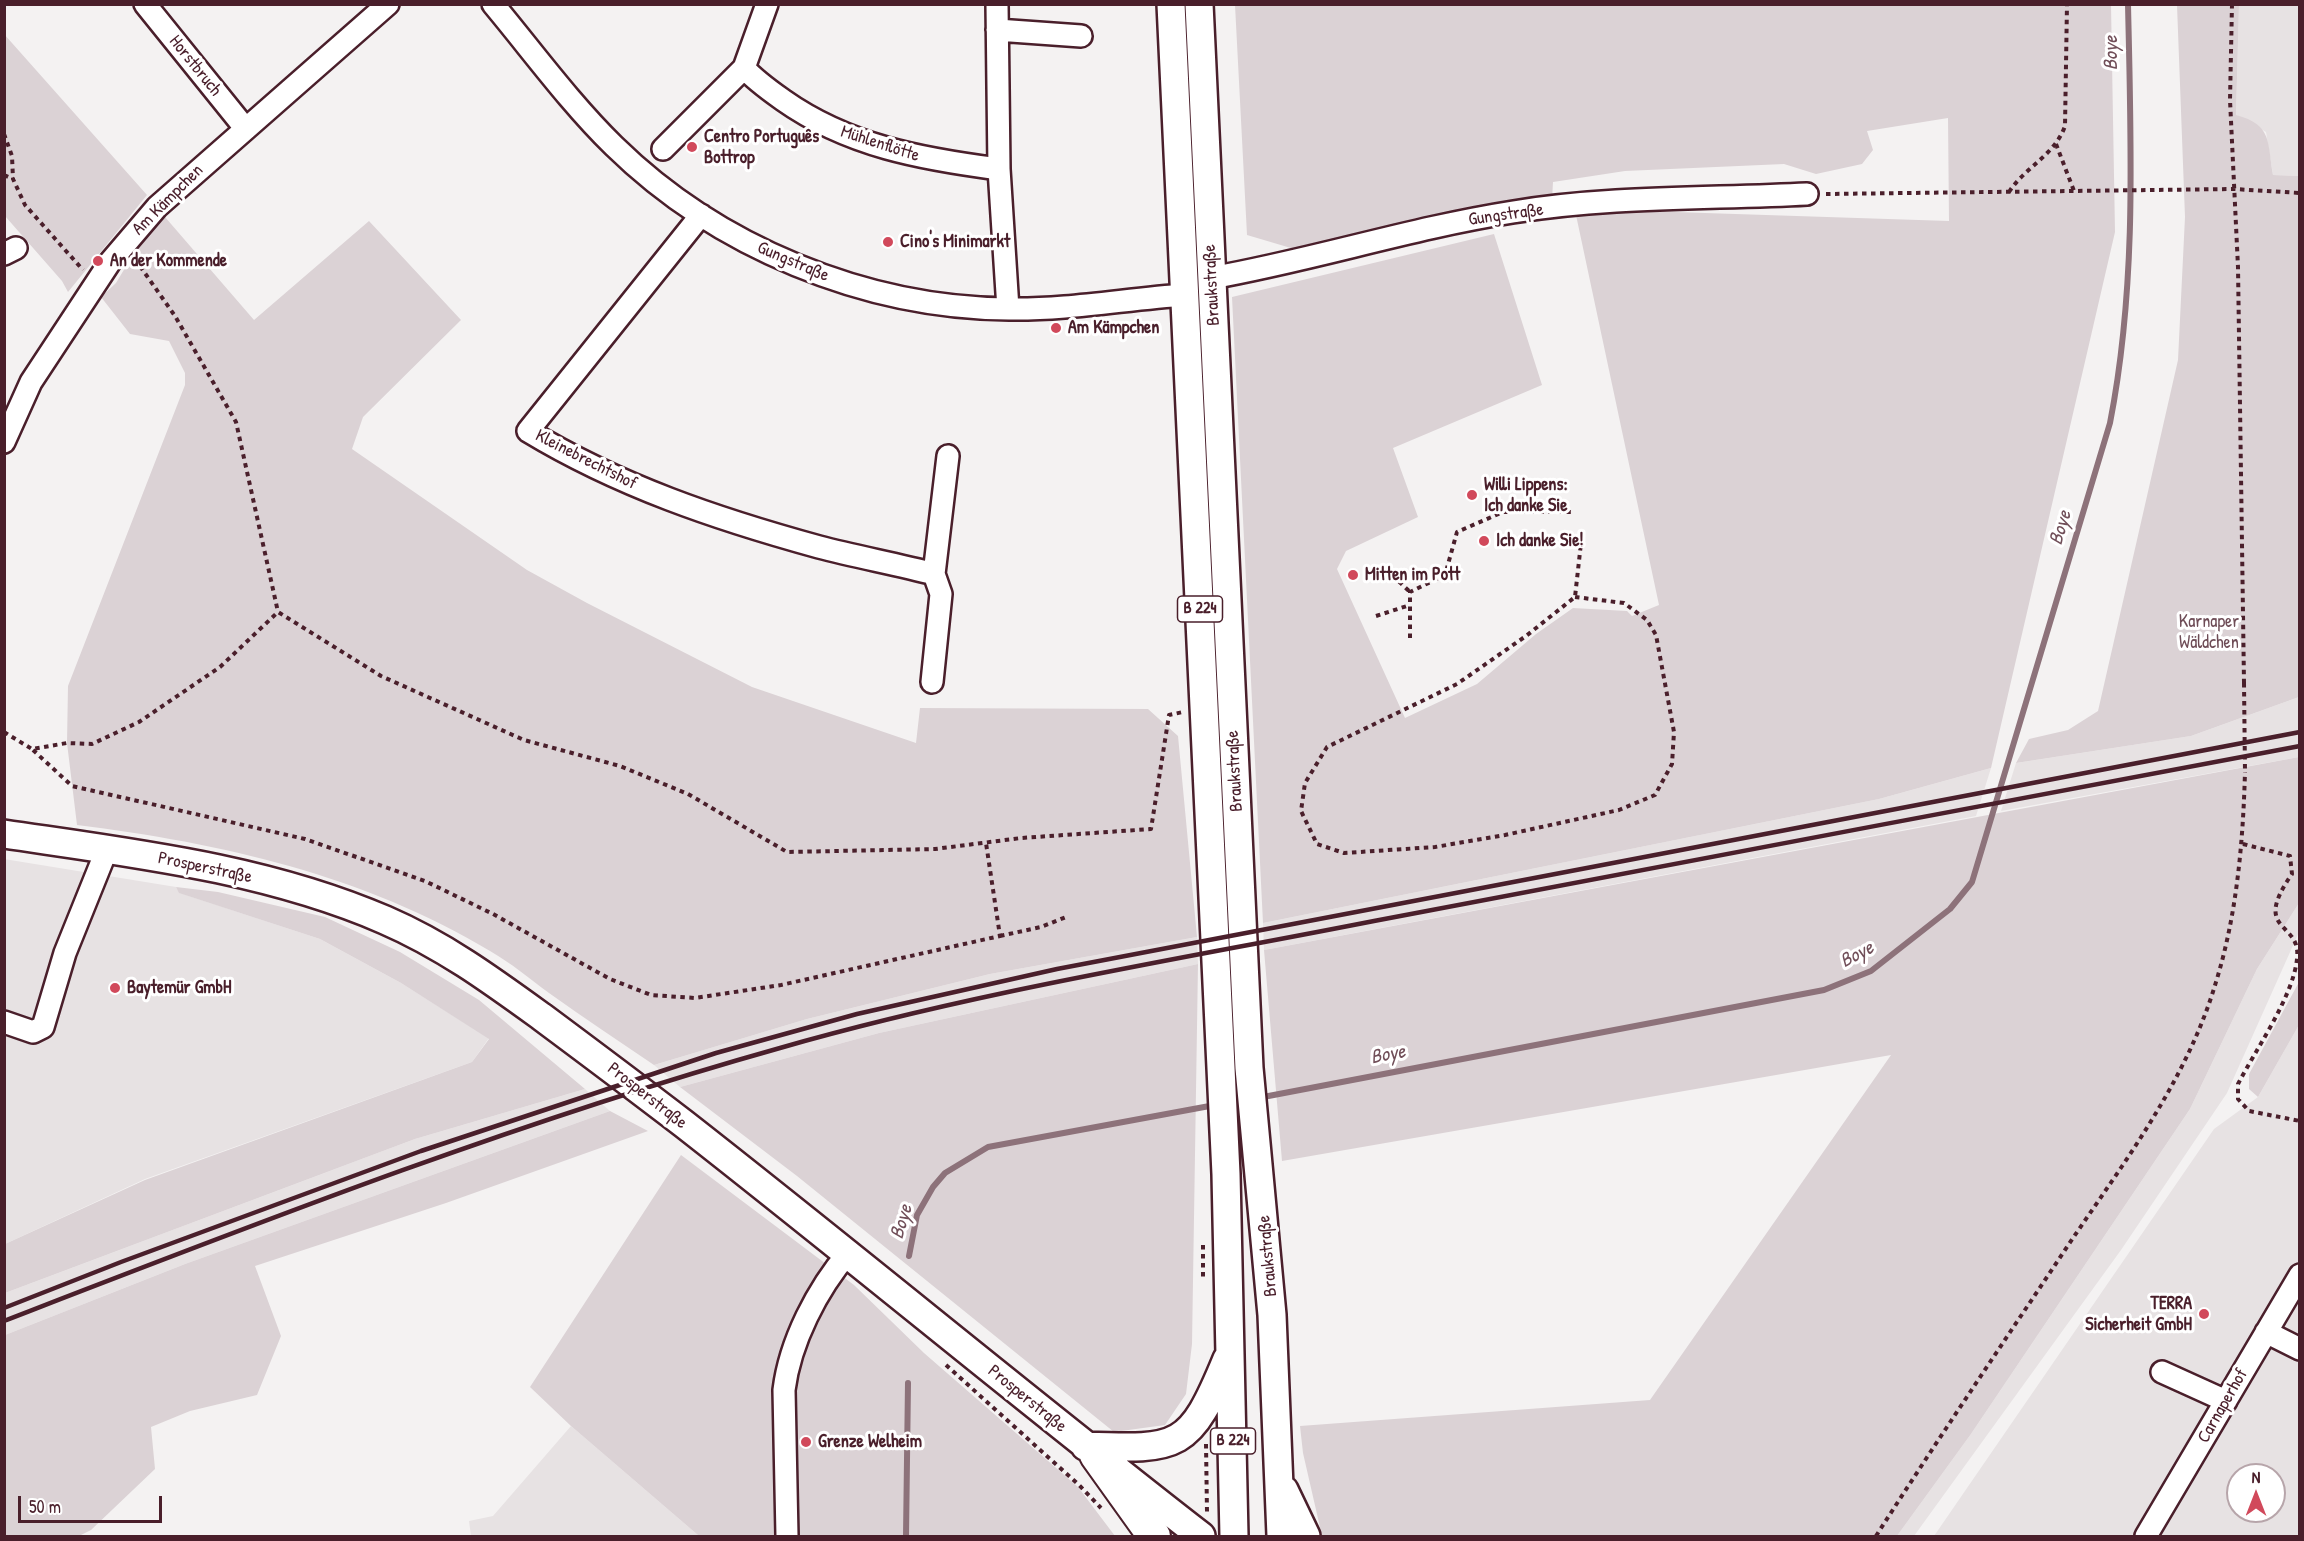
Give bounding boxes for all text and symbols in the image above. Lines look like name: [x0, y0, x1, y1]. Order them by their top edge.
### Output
street label: Horstbruch: [164, 31, 226, 101]
water label: Boye: [2100, 36, 2124, 70]
street label: Mühlenflötte: [838, 121, 922, 167]
place label: Centro Português Bottrop: [704, 126, 819, 168]
marker: Centro Português Bottrop: [685, 140, 699, 154]
street label: Am Kämpchen: [128, 160, 208, 240]
street label: Gungstraße: [1467, 199, 1545, 231]
place label: Cino's Minimarkt: [900, 231, 1010, 253]
marker: Cino's Minimarkt: [881, 235, 895, 249]
street label: Gungstraße: [754, 237, 832, 287]
street label: Braukstraße: [1199, 244, 1225, 326]
place label: An der Kommende: [110, 250, 227, 272]
marker: An der Kommende: [91, 254, 105, 268]
place label: Am Kämpchen: [1068, 317, 1159, 339]
marker: Am Kämpchen: [1049, 321, 1063, 335]
street label: Kleinebrechtshof: [532, 425, 640, 495]
place label: Willi Lippens: Ich danke Sie: [1484, 474, 1568, 516]
marker: Willi Lippens: Ich danke Sie: [1465, 488, 1479, 502]
water label: Boye: [2044, 508, 2078, 548]
place label: Ich danke Sie!: [1496, 530, 1584, 552]
marker: Ich danke Sie!: [1477, 534, 1491, 548]
place label: Mitten im Pott: [1365, 564, 1460, 586]
marker: Mitten im Pott: [1346, 568, 1360, 582]
road number: B 224: [1178, 596, 1222, 622]
park label: Karnaper Wäldchen: [2179, 611, 2239, 654]
street label: Braukstraße: [1222, 730, 1248, 812]
street label: Prosperstraße: [156, 848, 254, 888]
water label: Boye: [1836, 936, 1878, 974]
place label: Baytemür GmbH: [127, 977, 231, 999]
marker: Baytemür GmbH: [108, 981, 122, 995]
water label: Boye: [1369, 1040, 1407, 1070]
street label: Prosperstraße: [603, 1058, 691, 1134]
water label: Boye: [885, 1202, 919, 1242]
street label: Braukstraße: [1254, 1214, 1282, 1298]
place label: TERRA Sicherheit GmbH: [2085, 1293, 2192, 1336]
marker: TERRA Sicherheit GmbH: [2197, 1307, 2211, 1321]
street label: Prosperstraße: [983, 1361, 1071, 1437]
street label: Carnaperhof: [2193, 1365, 2253, 1447]
road number: B 224: [1210, 1428, 1256, 1454]
place label: Grenze Welheim: [818, 1431, 922, 1453]
marker: Grenze Welheim: [799, 1435, 813, 1449]
north arrow: [2226, 1463, 2286, 1523]
text: N: [2252, 1466, 2260, 1488]
scale bar: [21, 1484, 165, 1522]
text: 50 m: [29, 1494, 61, 1519]

